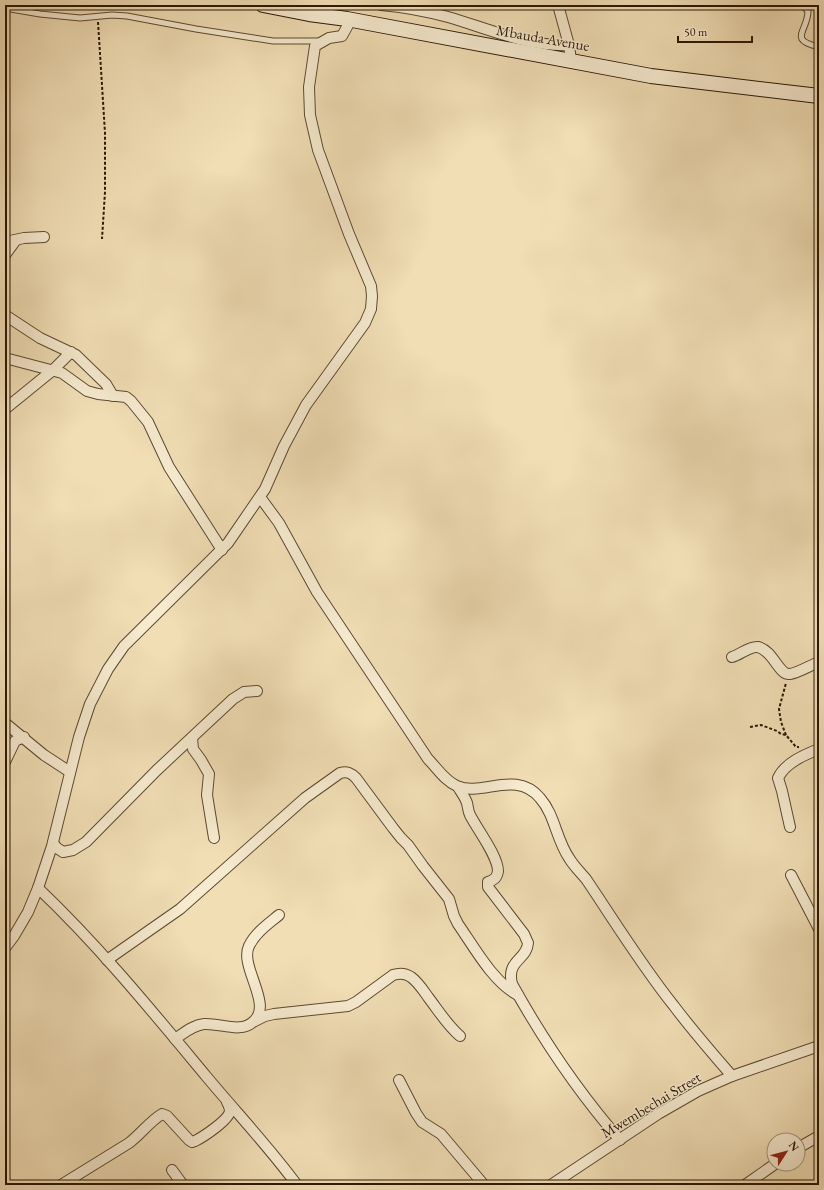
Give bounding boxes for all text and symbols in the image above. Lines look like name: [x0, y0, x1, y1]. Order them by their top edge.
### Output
scale bar: [678, 18, 752, 44]
street label: Mbauda Avenue: [495, 20, 591, 55]
text: 50 m: [684, 24, 708, 40]
street label: Mwembechai Street: [597, 1067, 704, 1142]
north arrow: [766, 1132, 806, 1172]
text: N: [786, 1138, 802, 1154]

